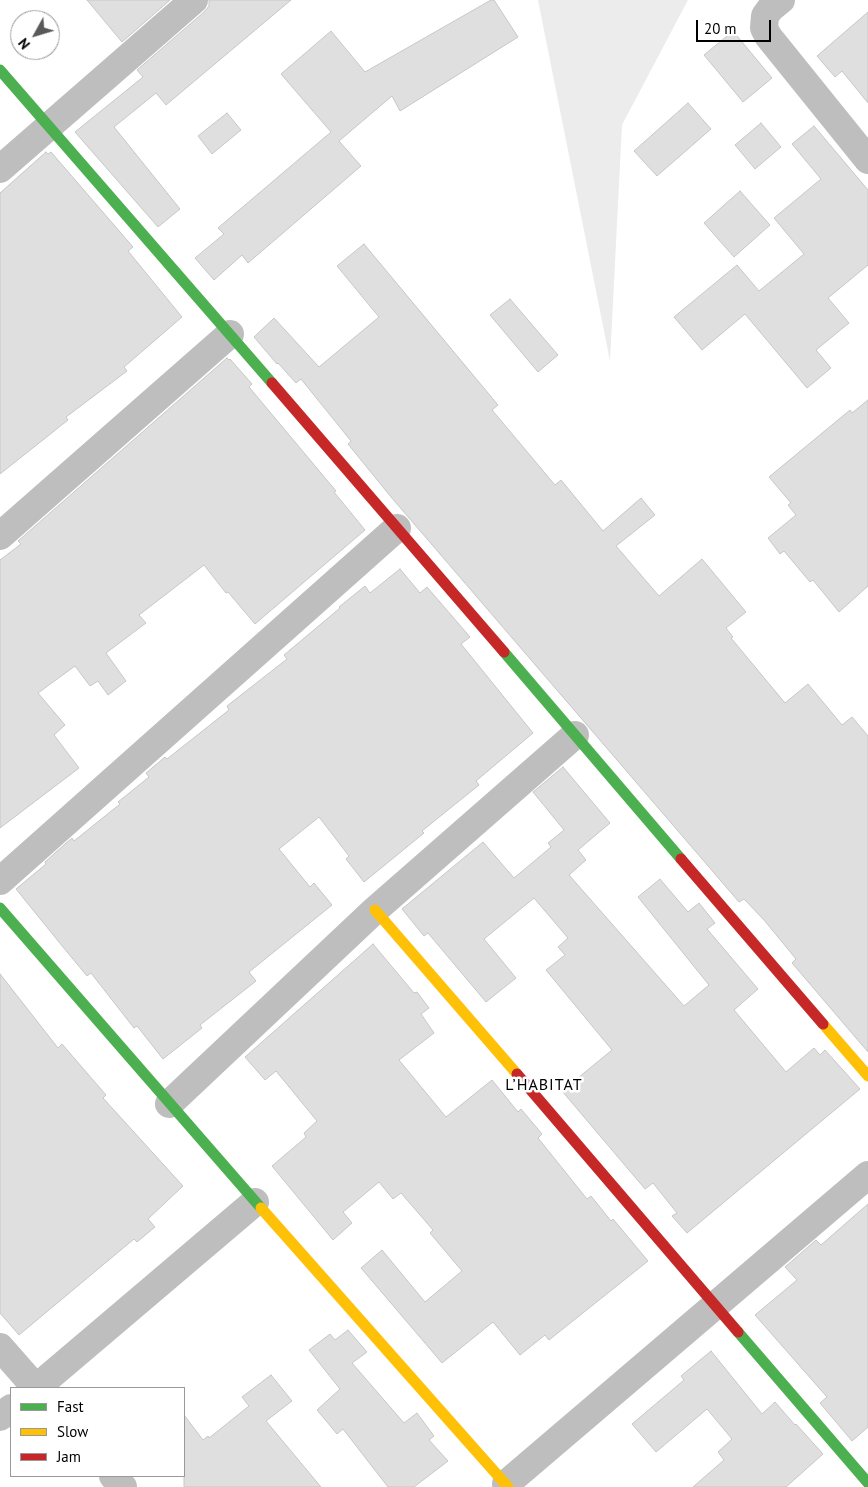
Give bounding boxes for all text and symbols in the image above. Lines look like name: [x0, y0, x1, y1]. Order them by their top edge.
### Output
north arrow: [10, 10, 60, 60]
scale bar: [698, 10, 773, 42]
text: 20 m: [704, 19, 737, 38]
text: N: [14, 35, 34, 53]
district label: L’HABITAT: [504, 1075, 584, 1095]
legend: [10, 1387, 185, 1477]
text: Fast: [57, 1397, 84, 1416]
text: Slow: [57, 1422, 88, 1441]
text: Jam: [57, 1447, 81, 1466]

